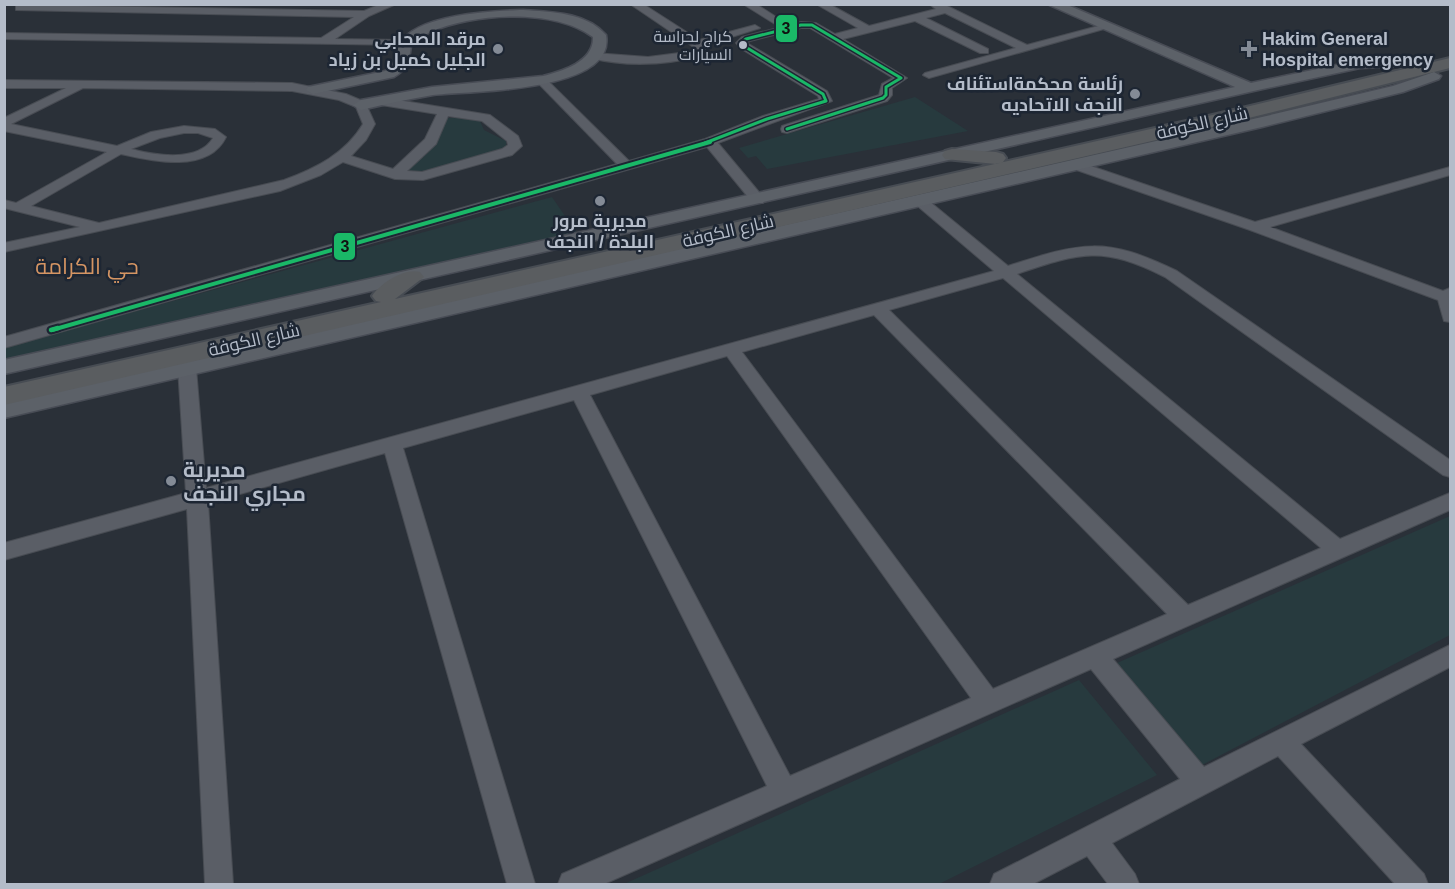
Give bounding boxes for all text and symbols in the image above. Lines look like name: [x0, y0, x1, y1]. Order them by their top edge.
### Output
line badge: 3: [775, 14, 798, 43]
text: 3: [782, 20, 791, 37]
place label: كراج لحراسة السيارات: [654, 28, 732, 64]
place label: مرقد الصحابي الجليل كميل بن زياد: [329, 29, 486, 71]
place label: Hakim General Hospital emergency: [1262, 29, 1433, 70]
marker: كراج لحراسة السيارات: [737, 39, 749, 51]
marker: Hakim General Hospital emergency: [1240, 40, 1258, 58]
marker: مرقد الصحابي الجليل كميل بن زياد: [491, 42, 505, 56]
place label: رئاسة محكمةاستئناف النجف الاتحاديه: [947, 74, 1123, 115]
marker: رئاسة محكمةاستئناف النجف الاتحاديه: [1128, 87, 1142, 101]
street label: شارع الكوفة: [1154, 103, 1250, 145]
marker: مديرية مرور البلدة / النجف: [593, 194, 607, 208]
place label: مديرية مرور البلدة / النجف: [546, 211, 654, 252]
street label: شارع الكوفة: [680, 211, 776, 253]
line badge: 3: [333, 232, 356, 261]
text: 3: [341, 238, 350, 255]
district label: حي الكرامة: [35, 254, 139, 283]
street label: شارع الكوفة: [206, 320, 302, 362]
place label: مديرية مجاري النجف: [183, 458, 306, 511]
marker: مديرية مجاري النجف: [164, 474, 178, 488]

